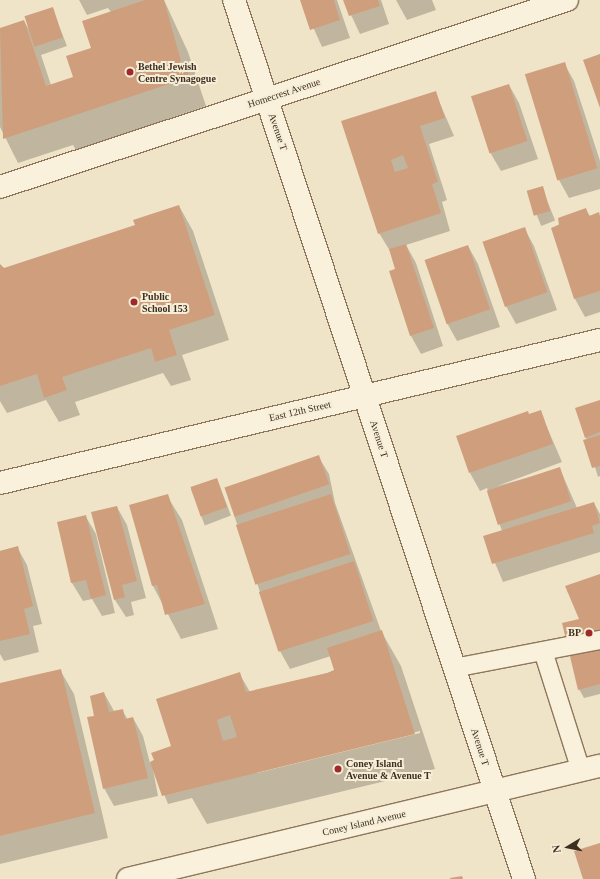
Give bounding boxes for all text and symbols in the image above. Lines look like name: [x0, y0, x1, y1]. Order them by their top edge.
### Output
place label: Bethel Jewish Centre Synagogue: [138, 60, 216, 84]
marker: Bethel Jewish Centre Synagogue: [125, 67, 135, 77]
street label: Homecrest Avenue: [246, 76, 322, 110]
street label: Avenue T: [266, 112, 290, 152]
place label: Public School 153: [142, 290, 188, 314]
marker: Public School 153: [129, 297, 139, 307]
street label: East 12th Street: [268, 398, 332, 424]
street label: Avenue T: [367, 419, 391, 459]
place label: BP: [568, 627, 581, 639]
marker: BP: [584, 628, 594, 638]
street label: Avenue T: [468, 727, 492, 767]
place label: Coney Island Avenue & Avenue T: [346, 757, 431, 780]
marker: Coney Island Avenue & Avenue T: [333, 764, 343, 774]
street label: Coney Island Avenue: [321, 807, 407, 839]
north arrow: [548, 827, 588, 867]
text: N: [550, 844, 563, 854]

